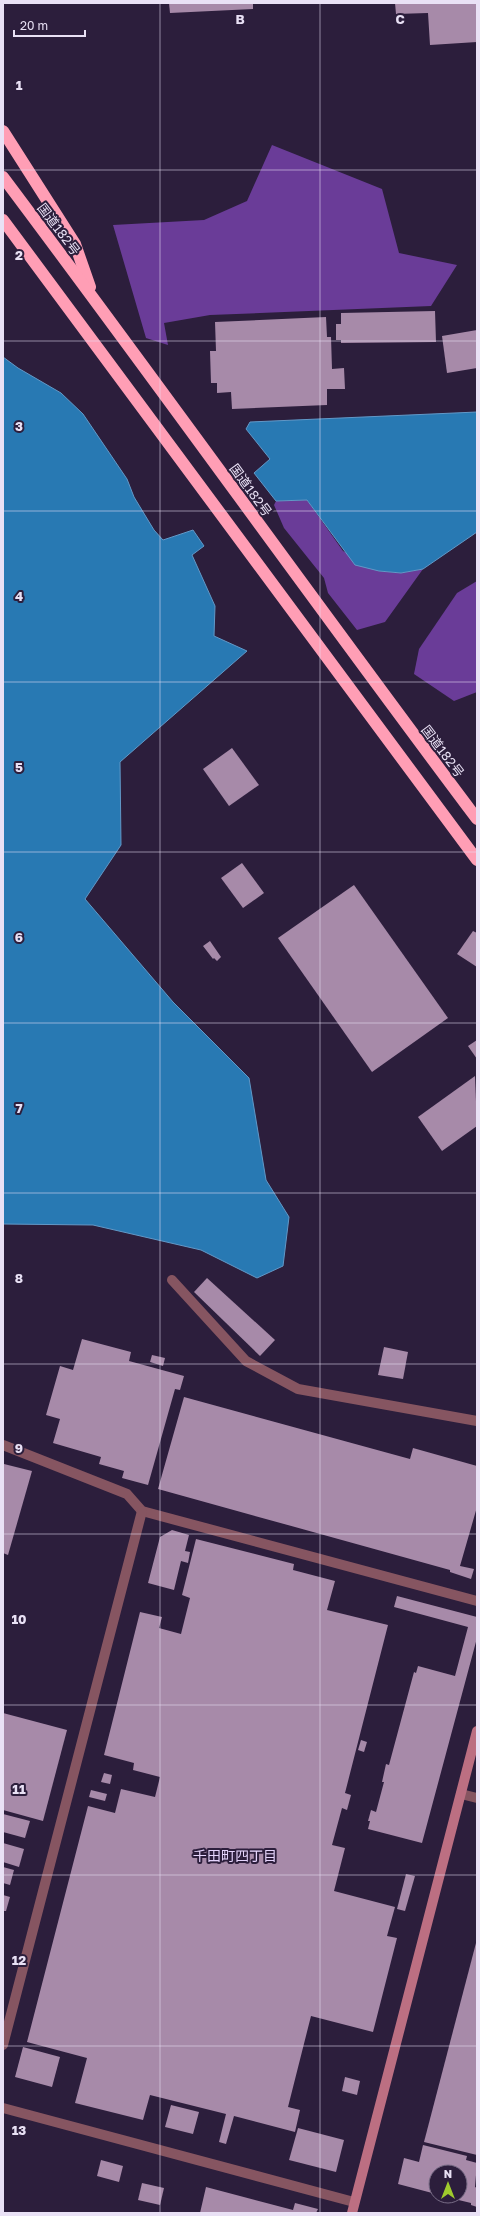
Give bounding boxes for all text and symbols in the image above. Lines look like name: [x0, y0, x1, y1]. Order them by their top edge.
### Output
text: B: [235, 11, 245, 27]
text: C: [395, 11, 405, 27]
scale bar: [14, 12, 85, 38]
text: 20 m: [20, 18, 48, 33]
text: 1: [16, 77, 23, 93]
street label: 国道182号: [34, 200, 84, 258]
text: 2: [15, 247, 23, 263]
text: 3: [15, 418, 23, 434]
street label: 国道182号: [227, 461, 275, 519]
text: 4: [15, 588, 23, 604]
street label: 国道182号: [418, 722, 468, 780]
text: 5: [15, 759, 23, 775]
text: 6: [15, 929, 23, 945]
text: 7: [15, 1100, 23, 1116]
text: 8: [15, 1270, 23, 1286]
text: 9: [15, 1440, 23, 1456]
text: 10: [11, 1611, 27, 1627]
text: 11: [12, 1781, 26, 1797]
district label: 千田町四丁目: [193, 1847, 277, 1864]
text: 12: [12, 1952, 26, 1968]
text: 13: [12, 2122, 26, 2138]
north arrow: [428, 2164, 468, 2204]
text: N: [444, 2167, 452, 2180]

